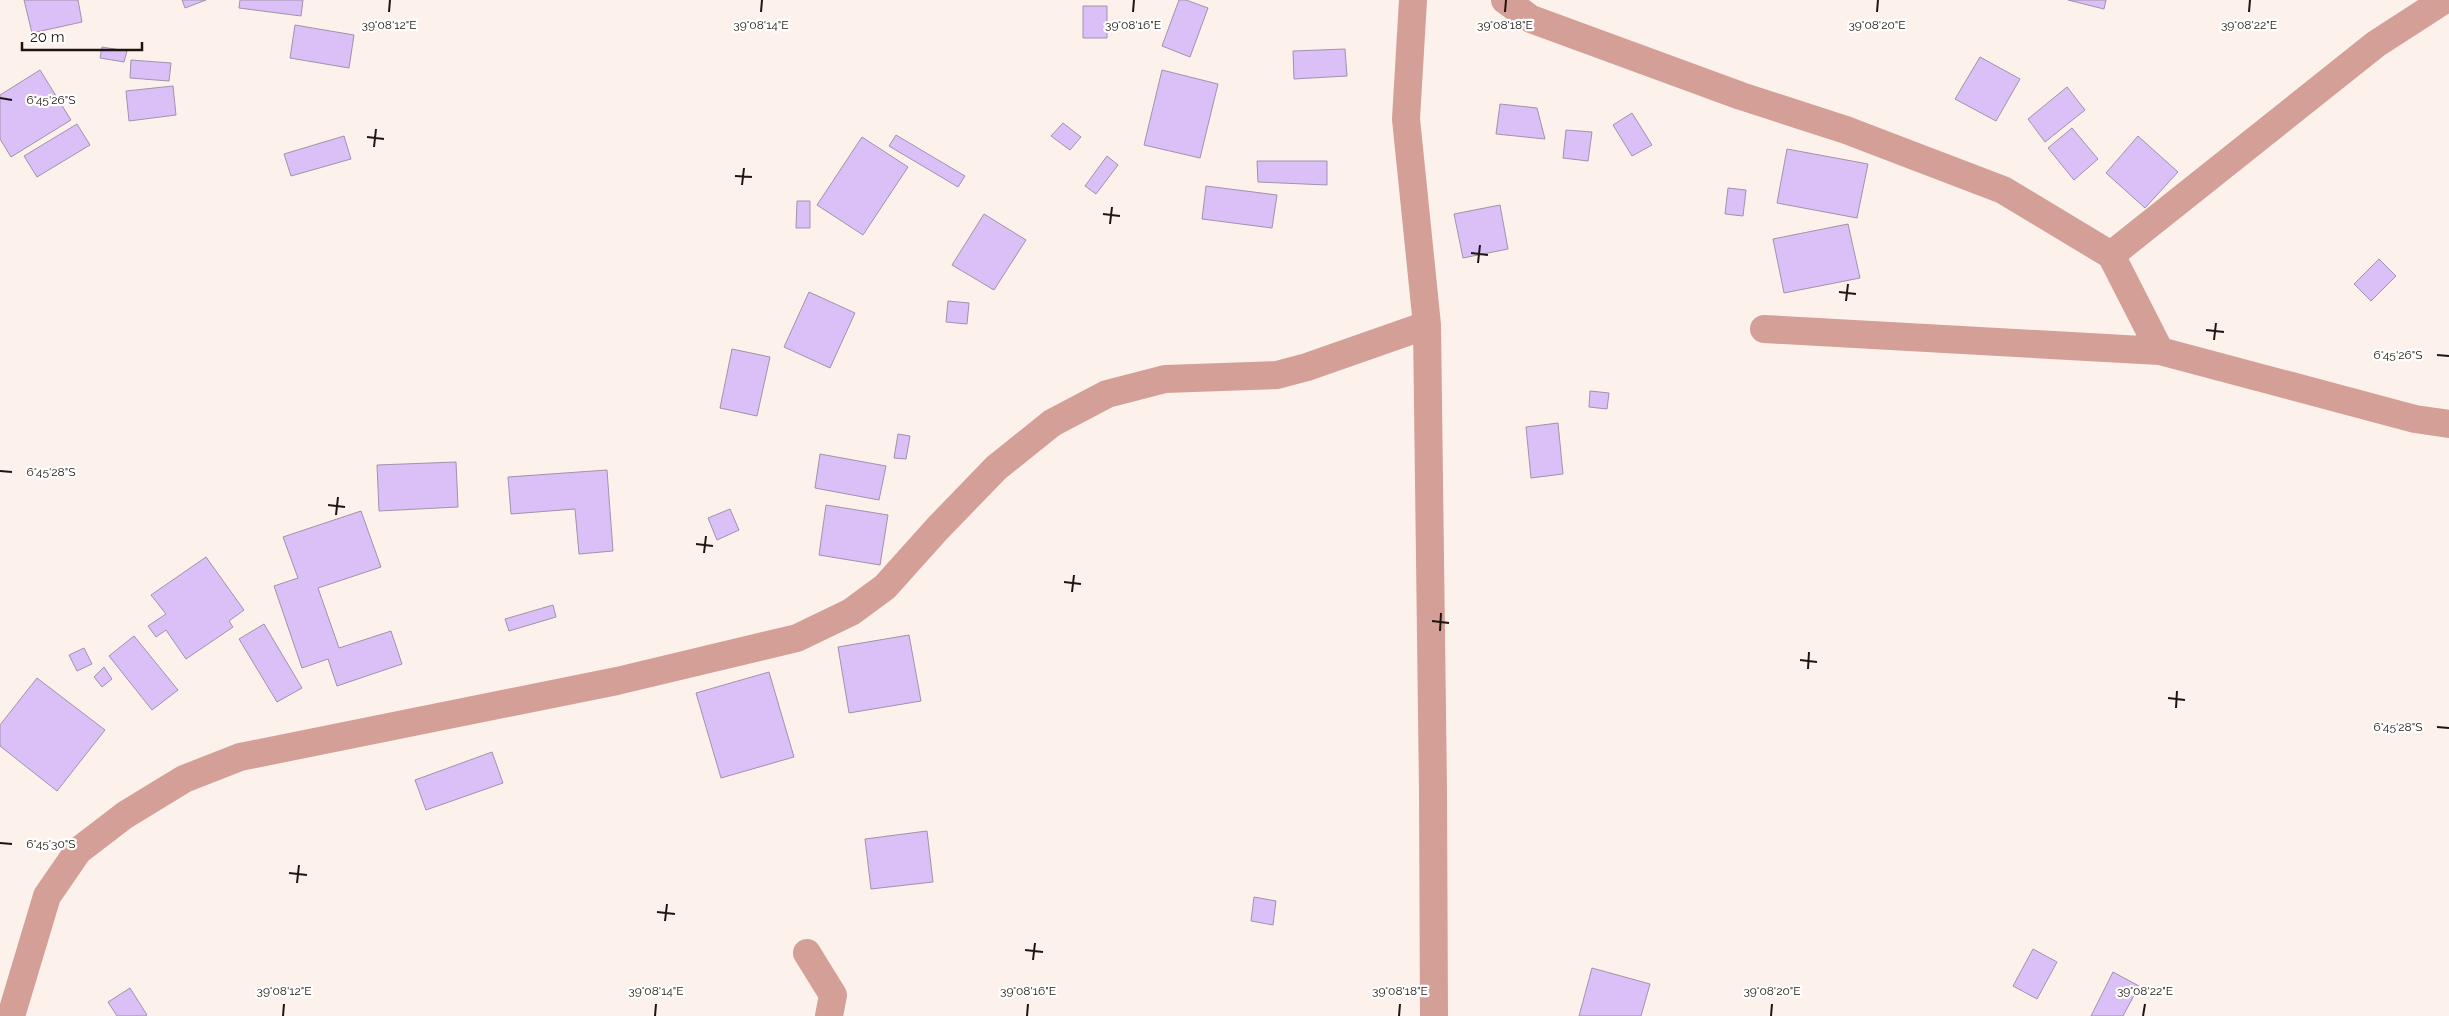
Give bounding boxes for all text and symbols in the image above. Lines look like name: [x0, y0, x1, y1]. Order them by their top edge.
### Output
text: 39°08'12"E: [361, 18, 417, 32]
text: 39°08'14"E: [733, 18, 789, 32]
text: 39°08'16"E: [1105, 18, 1161, 32]
text: 39°08'18"E: [1477, 18, 1533, 32]
text: 39°08'20"E: [1848, 18, 1906, 32]
text: 39°08'22"E: [2221, 18, 2277, 32]
scale bar: [22, 20, 142, 52]
text: 20 m: [30, 28, 65, 46]
text: 6°45'26"S: [26, 93, 76, 107]
text: 6°45'26"S: [2373, 348, 2423, 362]
text: 6°45'28"S: [27, 465, 75, 479]
text: 6°45'28"S: [2374, 720, 2422, 734]
text: 6°45'30"S: [26, 837, 76, 851]
text: 39°08'12"E: [256, 984, 312, 998]
text: 39°08'14"E: [628, 984, 684, 998]
text: 39°08'16"E: [1000, 984, 1056, 998]
text: 39°08'18"E: [1372, 984, 1428, 998]
text: 39°08'20"E: [1743, 984, 1801, 998]
text: 39°08'22"E: [2117, 984, 2173, 998]

